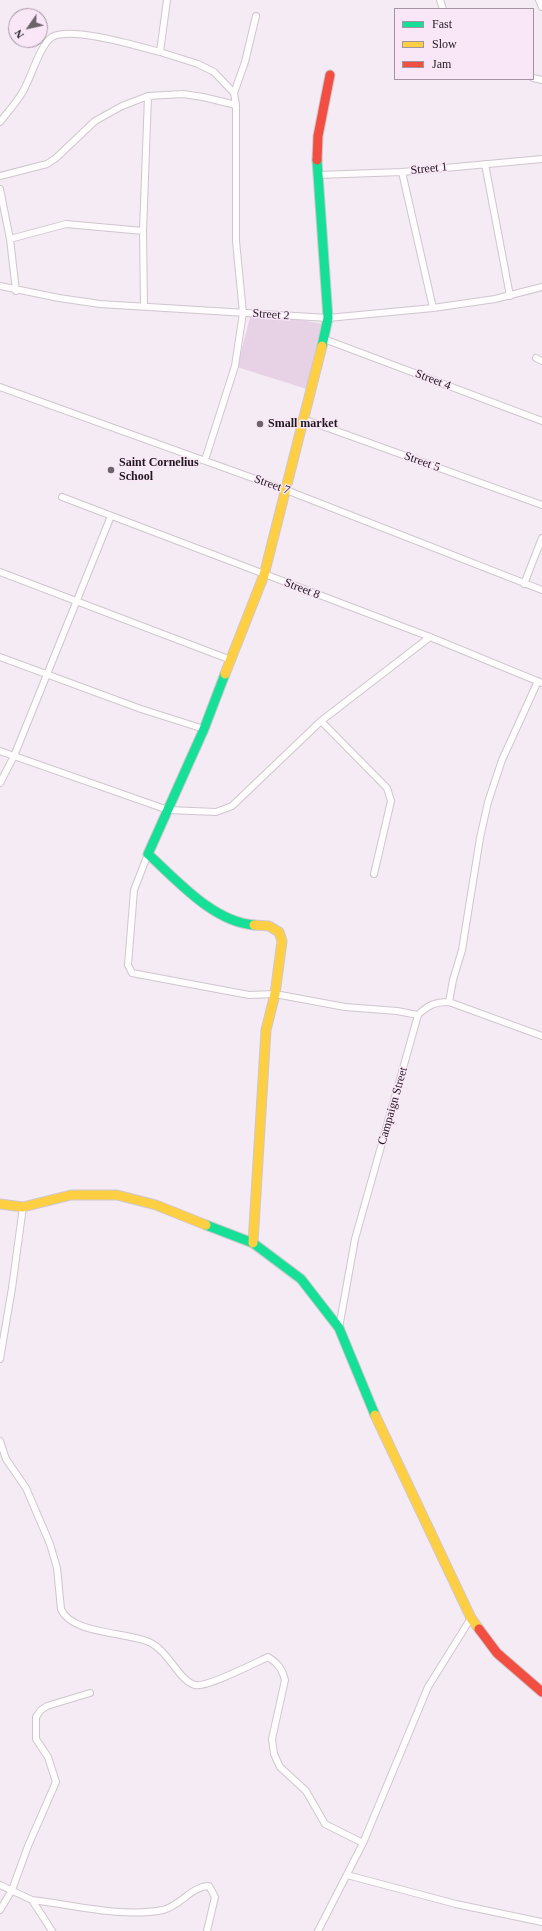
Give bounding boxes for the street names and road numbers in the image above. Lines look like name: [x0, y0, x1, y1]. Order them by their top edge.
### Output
street label: Street 1: [410, 160, 448, 178]
street label: Street 2: [252, 307, 290, 323]
street label: Street 4: [413, 367, 453, 393]
street label: Street 5: [402, 449, 442, 475]
street label: Street 7: [252, 472, 292, 498]
street label: Street 8: [282, 576, 322, 602]
street label: Campaign Street: [375, 1065, 411, 1147]

